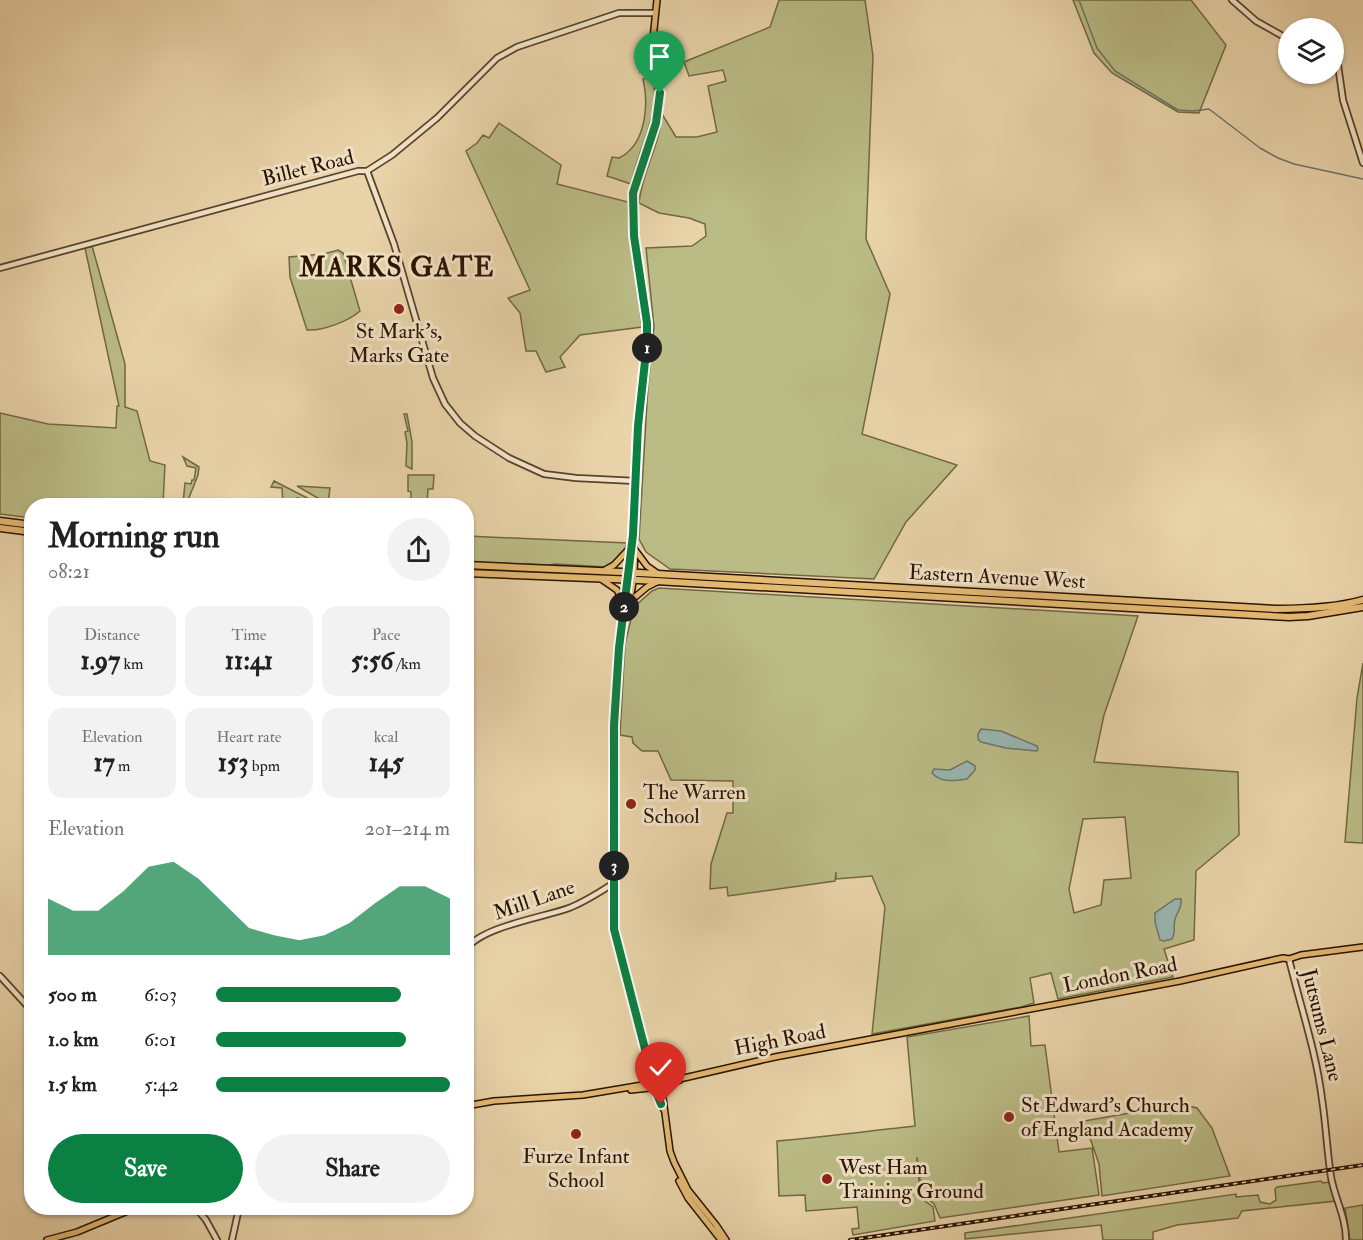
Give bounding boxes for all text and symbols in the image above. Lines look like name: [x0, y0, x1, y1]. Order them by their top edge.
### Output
map controls: [1278, 18, 1344, 84]
button: layers: [1278, 18, 1344, 84]
pin: [634, 31, 685, 93]
icon: arrive: [643, 40, 676, 73]
street label: Billet Road: [259, 143, 357, 192]
district label: MARKS GATE: [298, 251, 495, 284]
marker: St Mark's, Marks Gate: [392, 302, 406, 316]
place label: St Mark's, Marks Gate: [349, 318, 449, 369]
pin: 1: [632, 333, 662, 363]
text: 1: [644, 338, 650, 358]
text: Morning run: [48, 516, 220, 557]
button: share: [387, 518, 450, 581]
text: 08:21: [48, 559, 90, 584]
street label: Eastern Avenue West: [908, 559, 1086, 595]
pin: 2: [609, 592, 639, 622]
text: 2: [620, 597, 628, 617]
text: Distance: [84, 625, 140, 645]
text: Time: [232, 625, 266, 645]
text: Pace: [372, 625, 400, 645]
text: 1.97: [81, 645, 120, 677]
text: 11:41: [225, 645, 273, 677]
text: 5:56: [351, 645, 393, 677]
text: km: [120, 654, 143, 674]
text: /km: [393, 654, 421, 674]
text: Elevation: [82, 727, 142, 747]
text: Heart rate: [216, 727, 282, 747]
text: kcal: [374, 727, 398, 747]
text: 17: [94, 747, 115, 779]
text: 153: [218, 747, 248, 779]
text: 145: [369, 747, 403, 779]
text: m: [115, 756, 131, 776]
text: bpm: [248, 756, 280, 776]
place label: The Warren School: [643, 779, 746, 830]
marker: The Warren School: [624, 797, 638, 811]
text: Elevation: [48, 816, 124, 841]
text: 201–214 m: [365, 816, 450, 841]
pin: 3: [599, 851, 629, 881]
text: 3: [611, 856, 617, 876]
street label: Mill Lane: [490, 873, 579, 927]
street label: London Road: [1061, 951, 1180, 999]
street label: Jutsums Lane: [1295, 965, 1349, 1084]
text: 500 m: [48, 982, 97, 1007]
text: 6:03: [144, 982, 177, 1007]
street label: High Road: [732, 1018, 829, 1062]
text: 1.0 km: [48, 1027, 99, 1052]
text: 6:01: [144, 1027, 176, 1052]
pin: [635, 1042, 686, 1104]
icon: check: [644, 1051, 677, 1084]
text: 1.5 km: [48, 1072, 97, 1097]
text: 5:42: [144, 1072, 179, 1097]
place label: St Edward's Church of England Academy: [1021, 1092, 1194, 1143]
marker: St Edward's Church of England Academy: [1002, 1110, 1016, 1124]
marker: Furze Infant School: [569, 1127, 583, 1141]
button: Save: [48, 1134, 243, 1203]
button: Share: [255, 1134, 450, 1203]
place label: Furze Infant School: [523, 1143, 630, 1194]
place label: West Ham Training Ground: [838, 1154, 985, 1205]
marker: West Ham Training Ground: [820, 1172, 834, 1186]

